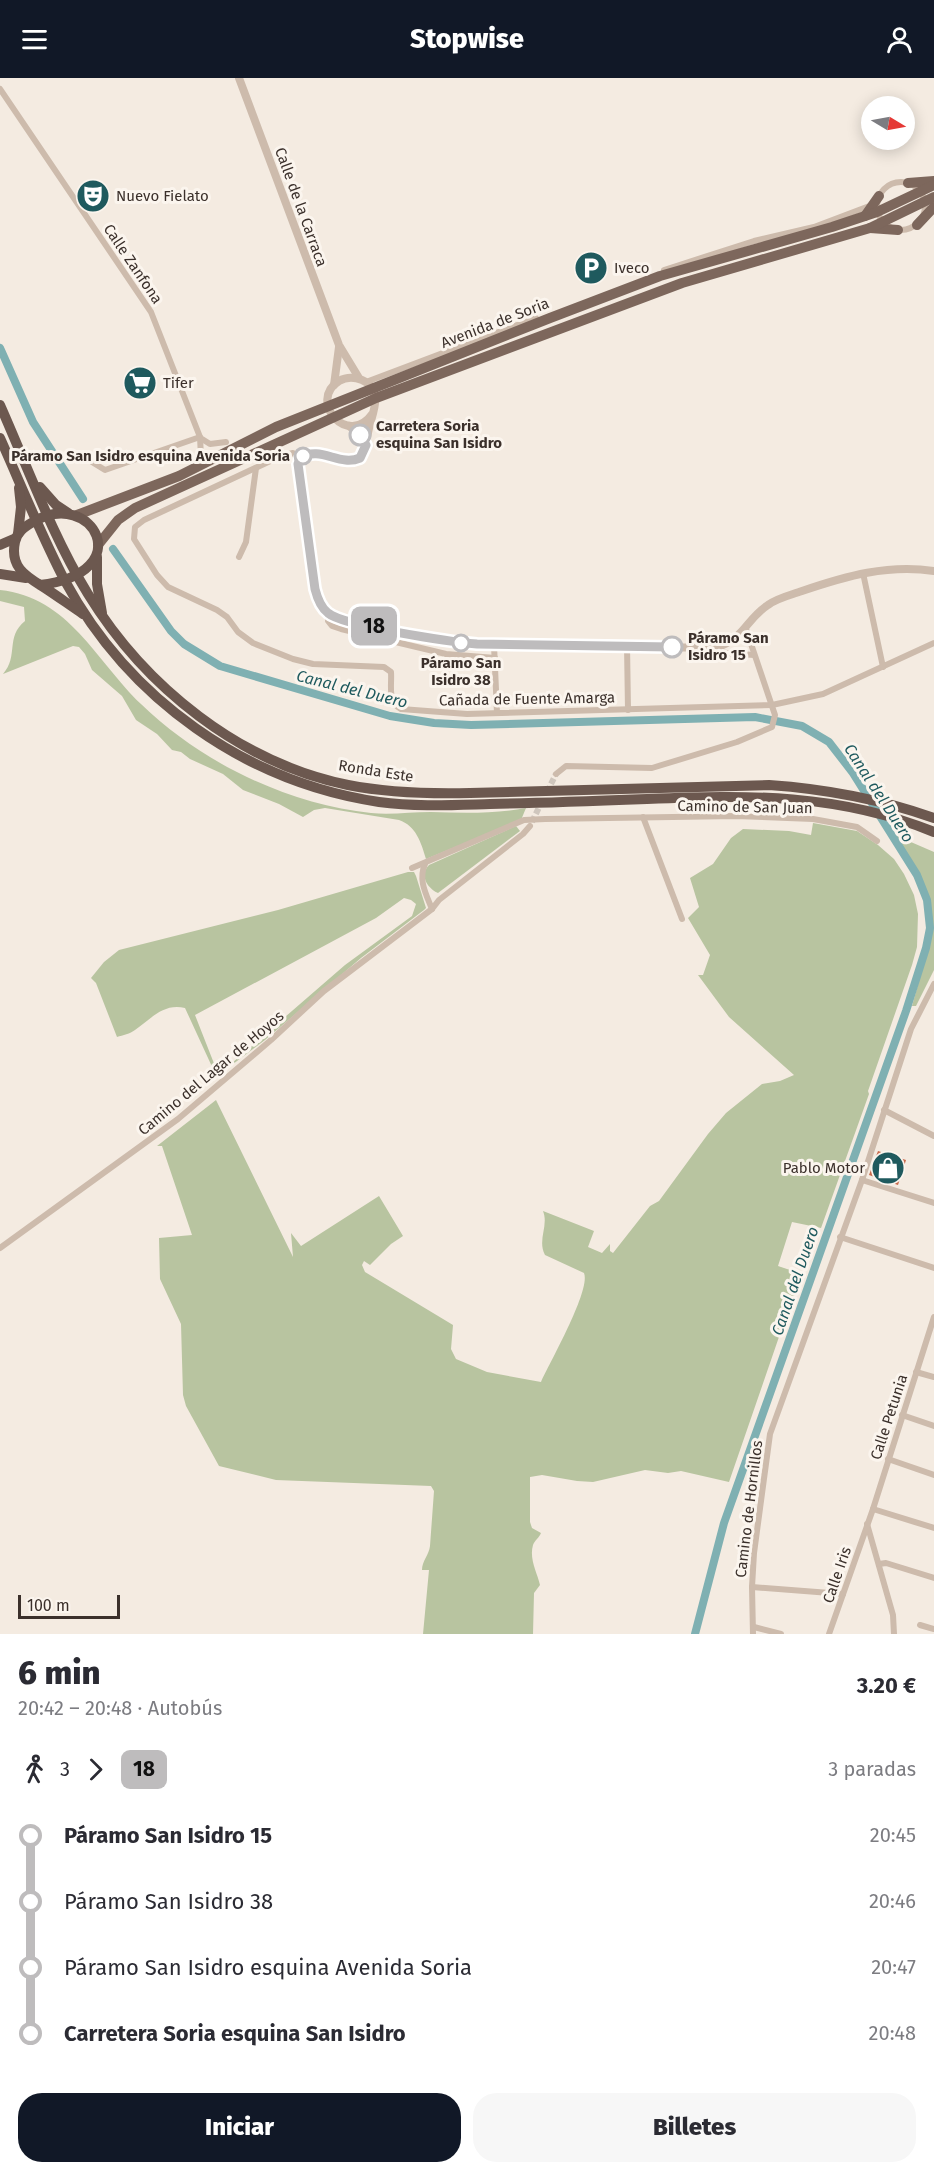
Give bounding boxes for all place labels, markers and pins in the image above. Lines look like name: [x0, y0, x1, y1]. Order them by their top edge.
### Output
theatre icon: Nuevo Fielato: [75, 178, 111, 214]
place label: Nuevo Fielato: [116, 187, 209, 205]
parking icon: Iveco: [573, 250, 609, 286]
place label: Iveco: [614, 259, 650, 277]
supermarket icon: Tifer: [122, 365, 158, 401]
place label: Tifer: [163, 374, 194, 392]
place label: Carretera Soria esquina San Isidro: [376, 417, 502, 452]
marker: Carretera Soria esquina San Isidro: [349, 424, 371, 446]
place label: Páramo San Isidro esquina Avenida Soria: [11, 447, 290, 465]
marker: Páramo San Isidro esquina Avenida Soria: [294, 447, 312, 465]
place label: Páramo San Isidro 15: [688, 629, 769, 664]
marker: Páramo San Isidro 38: [452, 634, 470, 652]
marker: Páramo San Isidro 15: [661, 636, 683, 658]
place label: Páramo San Isidro 38: [421, 654, 501, 689]
shop icon: Pablo Motor: [870, 1150, 906, 1186]
place label: Pablo Motor: [783, 1159, 865, 1177]

